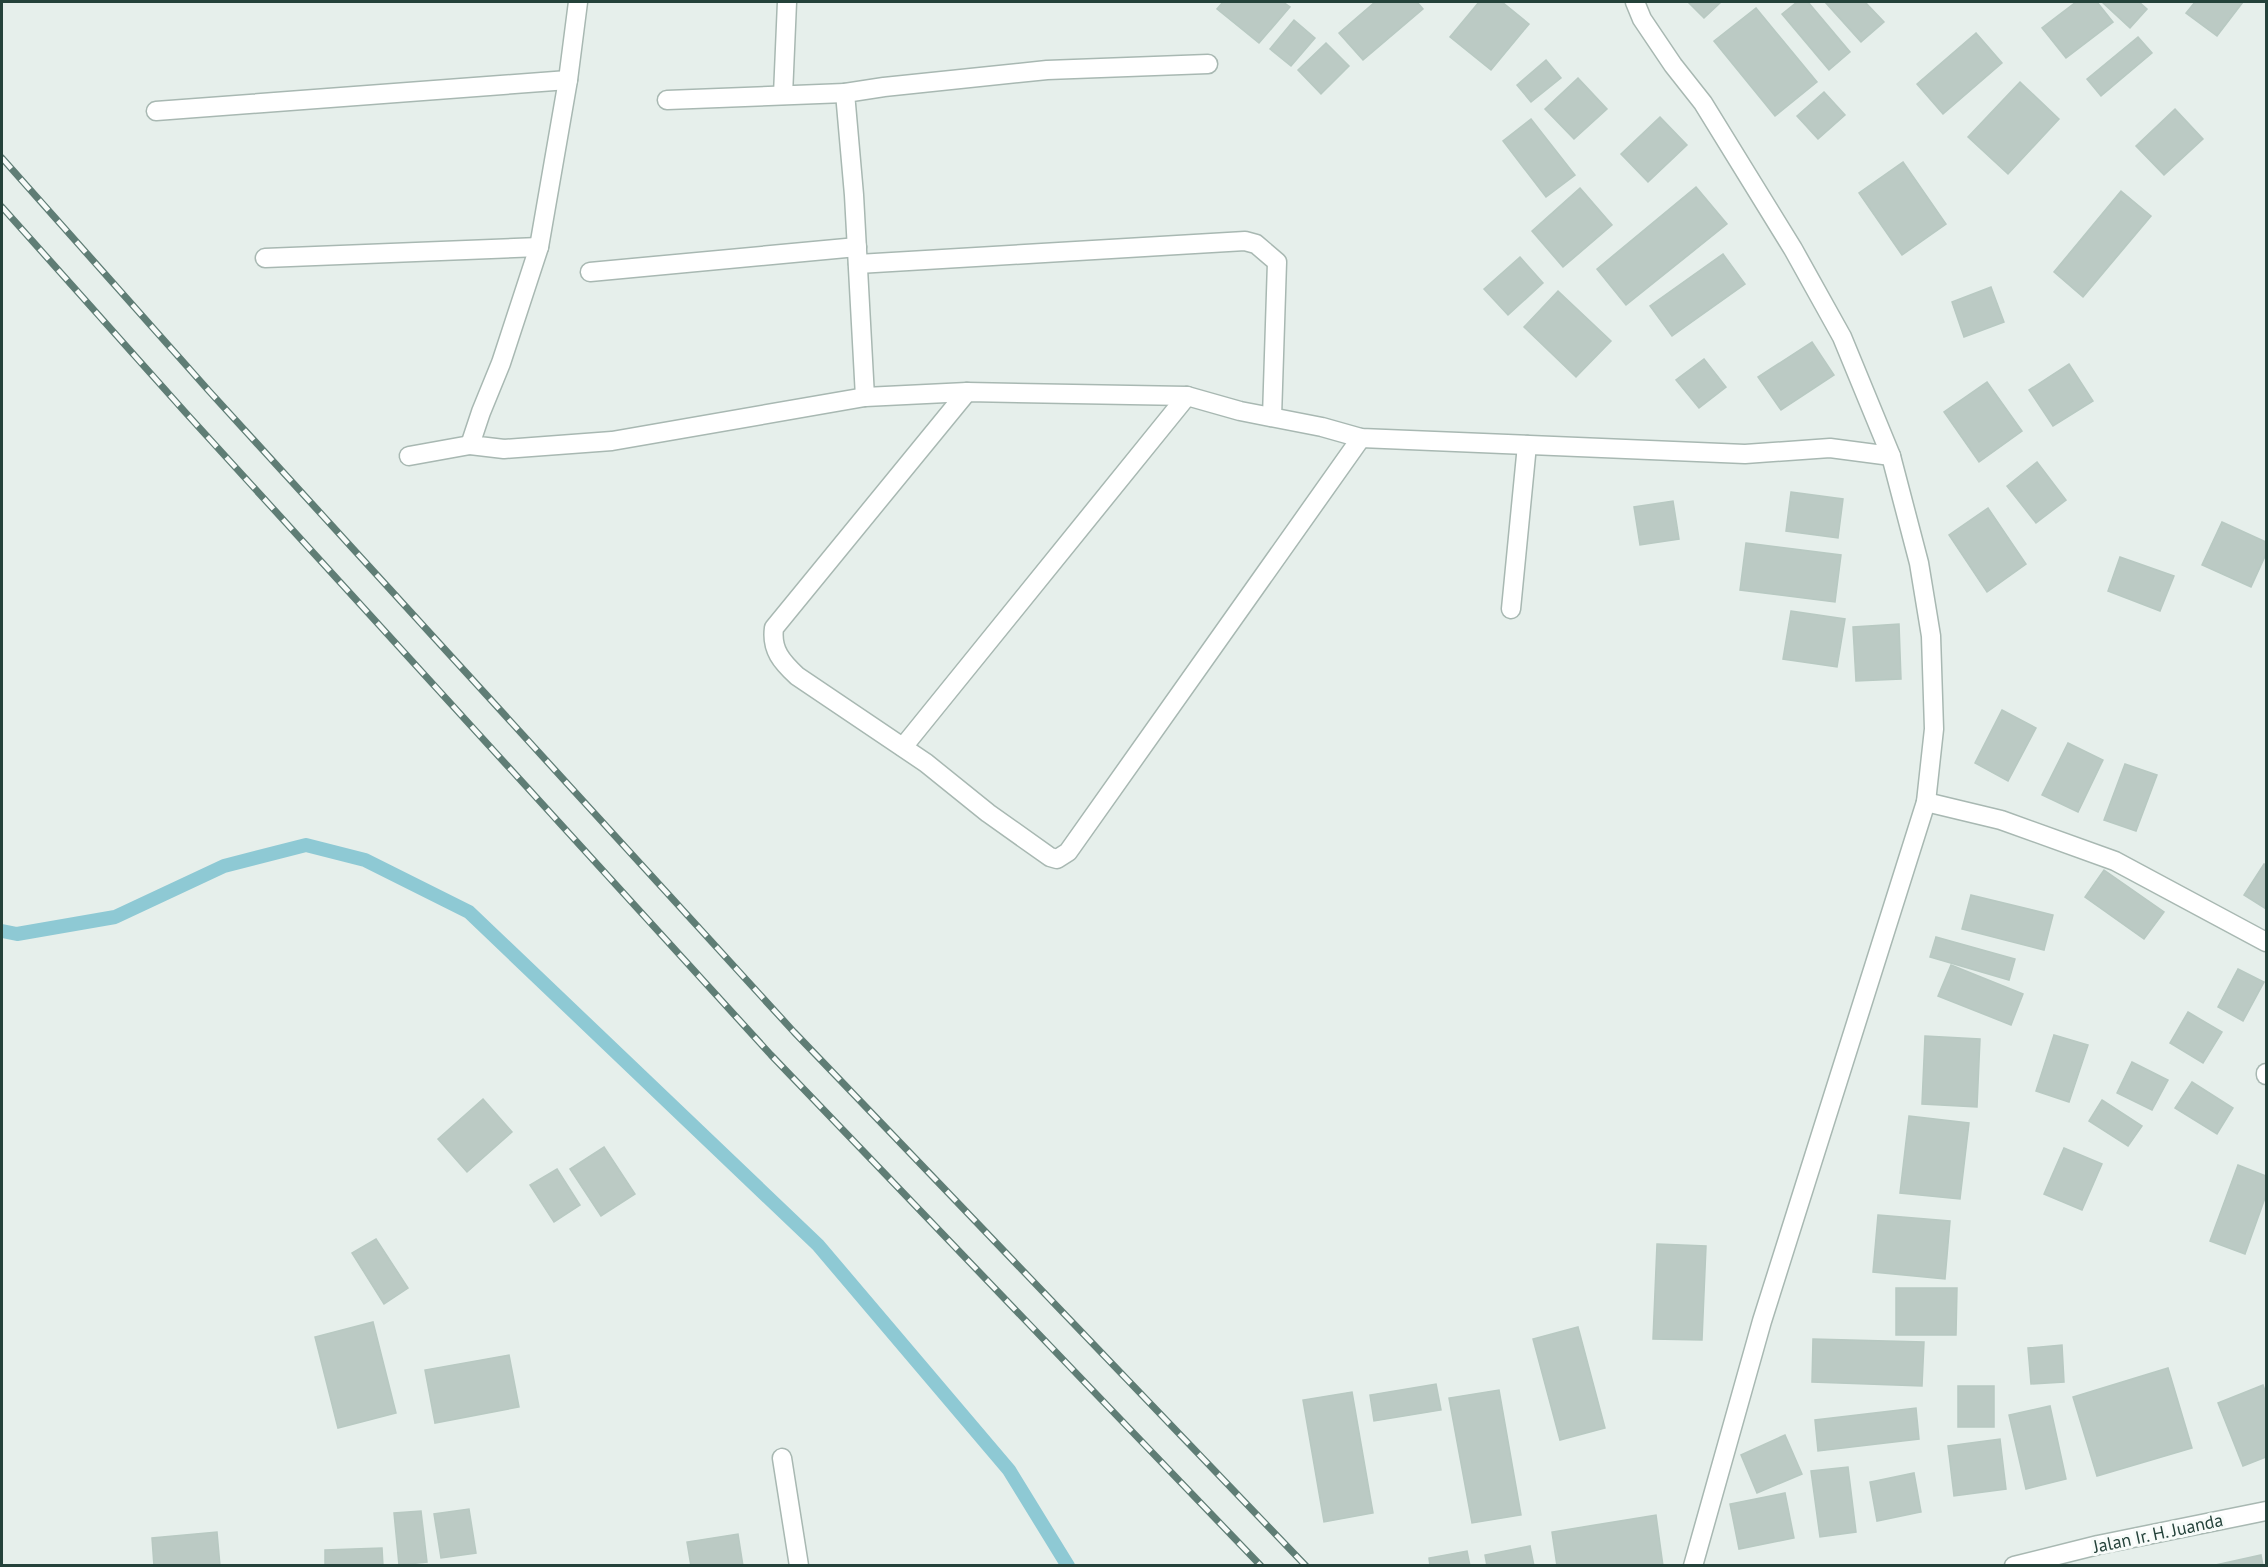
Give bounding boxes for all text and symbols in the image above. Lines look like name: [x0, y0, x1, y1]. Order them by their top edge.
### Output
street label: Jalan Ir. H. Juanda: [2090, 1508, 2225, 1558]

